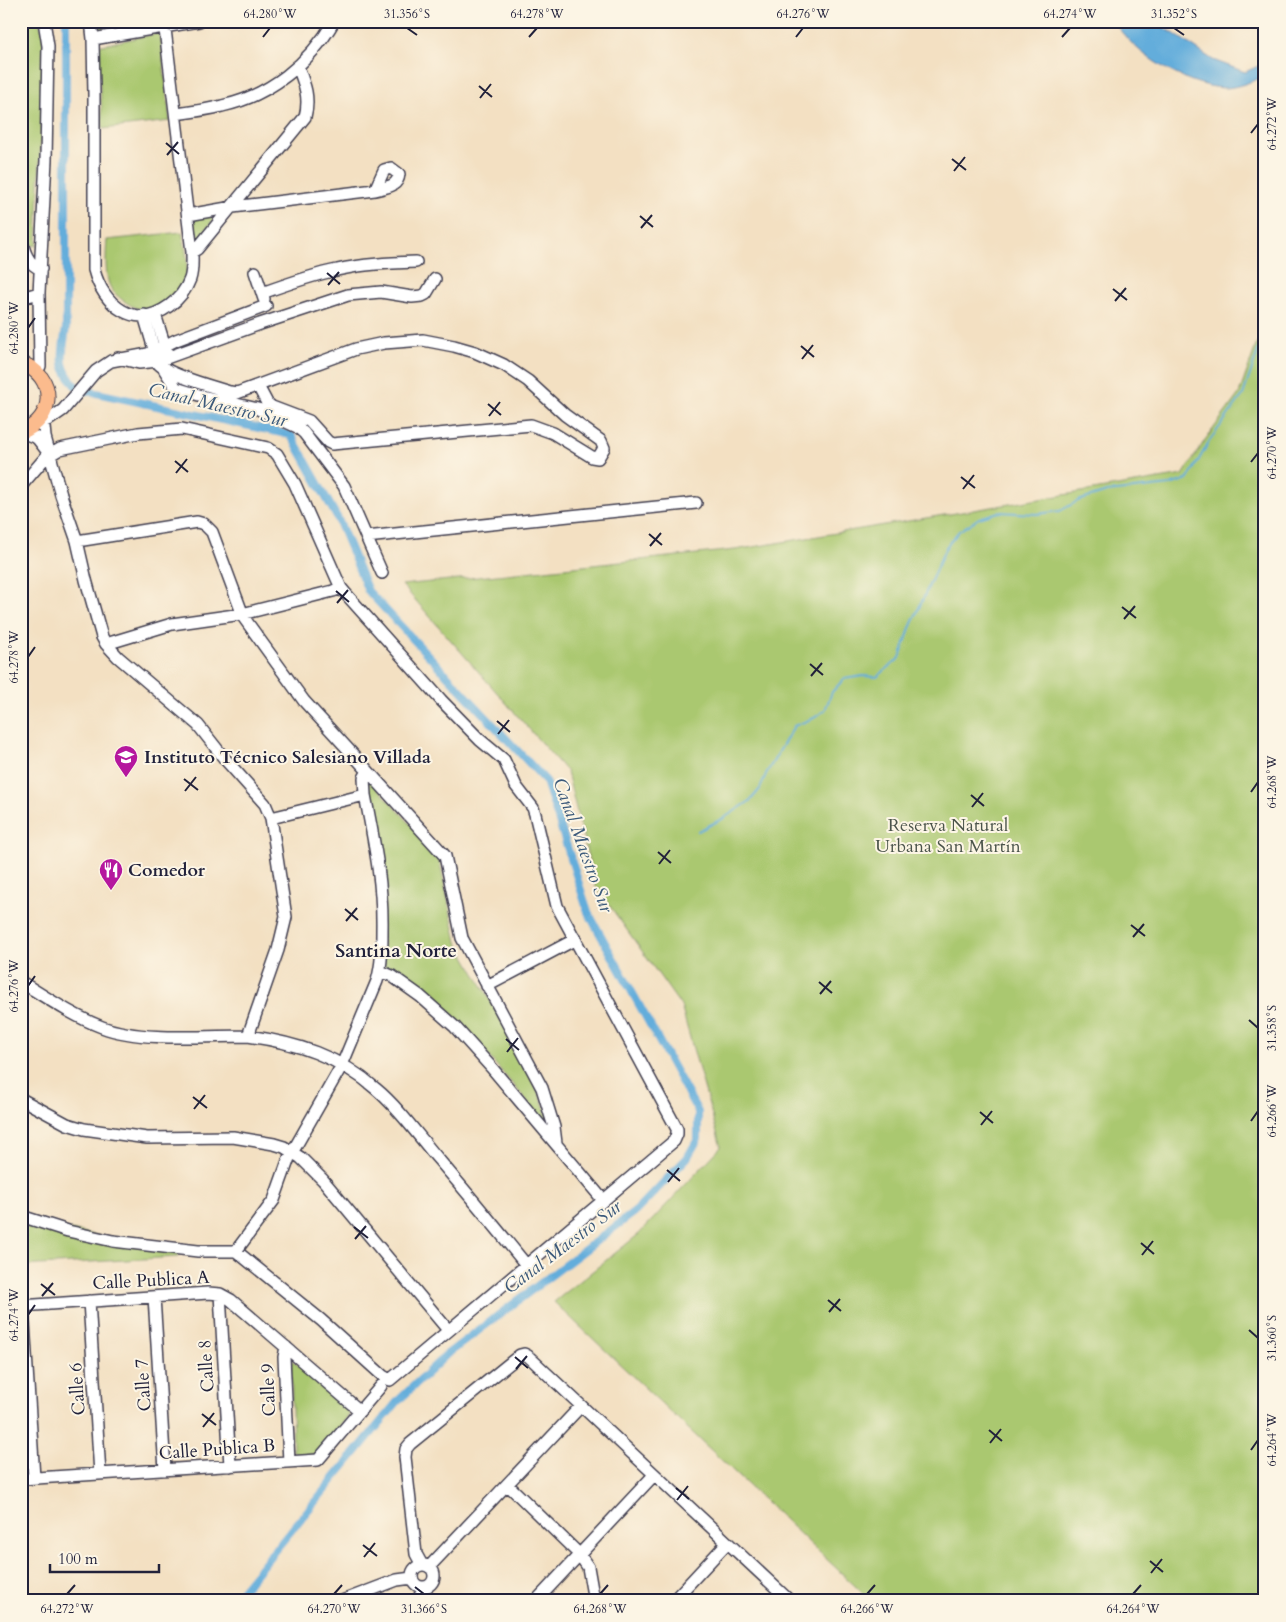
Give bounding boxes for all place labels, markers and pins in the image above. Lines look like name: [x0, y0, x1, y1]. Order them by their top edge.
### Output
school or university icon: Instituto Técnico Salesiano Villada: [113, 744, 139, 778]
place label: Instituto Técnico Salesiano Villada: [144, 745, 431, 770]
restaurant icon: Comedor: [98, 857, 124, 891]
place label: Comedor: [128, 858, 206, 883]

